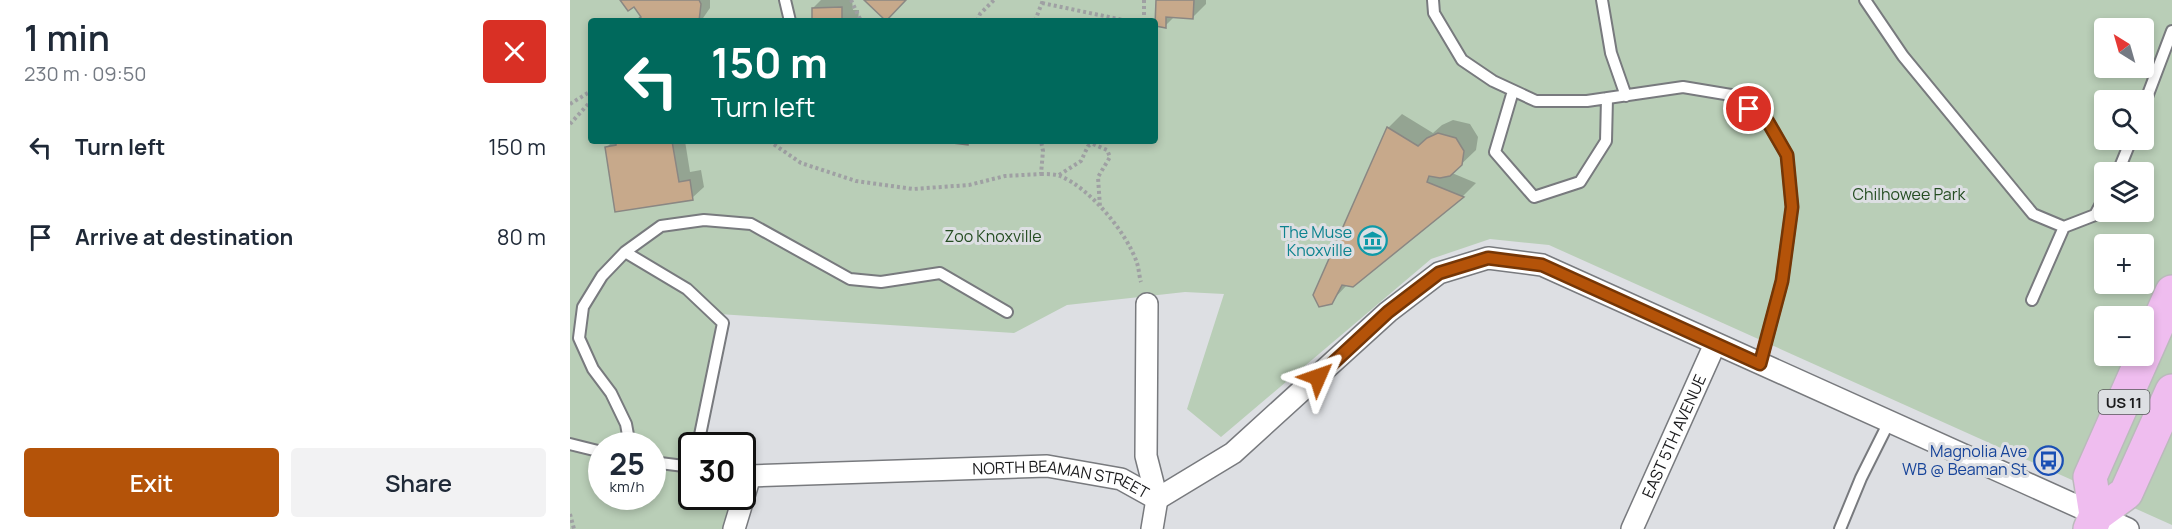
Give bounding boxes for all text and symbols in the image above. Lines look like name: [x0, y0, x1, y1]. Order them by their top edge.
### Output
text: 1 min: [24, 13, 110, 62]
north arrow: [2094, 18, 2154, 78]
map controls: [2094, 18, 2154, 366]
button: close: [483, 20, 546, 83]
text: 150 m: [711, 33, 828, 91]
icon: left: [612, 42, 690, 120]
text: 230 m · 09:50: [24, 60, 147, 87]
pin: [1723, 83, 1774, 134]
text: Turn left: [711, 88, 815, 125]
button: search: [2094, 90, 2154, 150]
icon: arrive: [1732, 92, 1765, 125]
icon: left: [24, 131, 57, 164]
text: Turn left: [75, 132, 165, 162]
text: 150 m: [488, 132, 546, 162]
button: layers: [2094, 162, 2154, 222]
park label: Chilhowee Park: [1853, 183, 1966, 205]
icon: arrive: [24, 221, 57, 254]
place label: The Muse Knoxville: [1280, 221, 1352, 261]
text: Arrive at destination: [75, 222, 293, 252]
text: 80 m: [497, 222, 546, 252]
park label: Zoo Knoxville: [944, 225, 1042, 247]
museum icon: The Muse Knoxville: [1357, 225, 1389, 257]
button: +: [2094, 234, 2154, 294]
button: −: [2094, 306, 2154, 366]
position arrow: [1286, 345, 1350, 409]
street label: EAST 5TH AVENUE: [1636, 371, 1711, 501]
road number: US 11: [2098, 390, 2150, 414]
speed limit sign: 30: [678, 432, 756, 510]
place label: Magnolia Ave WB @ Beaman St: [1902, 440, 2027, 480]
text: 25: [609, 443, 645, 484]
bus stop icon: Magnolia Ave WB @ Beaman St: [2032, 444, 2064, 476]
button: Exit: [24, 448, 279, 517]
button: Share: [291, 448, 546, 517]
street label: NORTH BEAMAN STREET: [972, 455, 1153, 504]
text: km/h: [610, 476, 644, 497]

